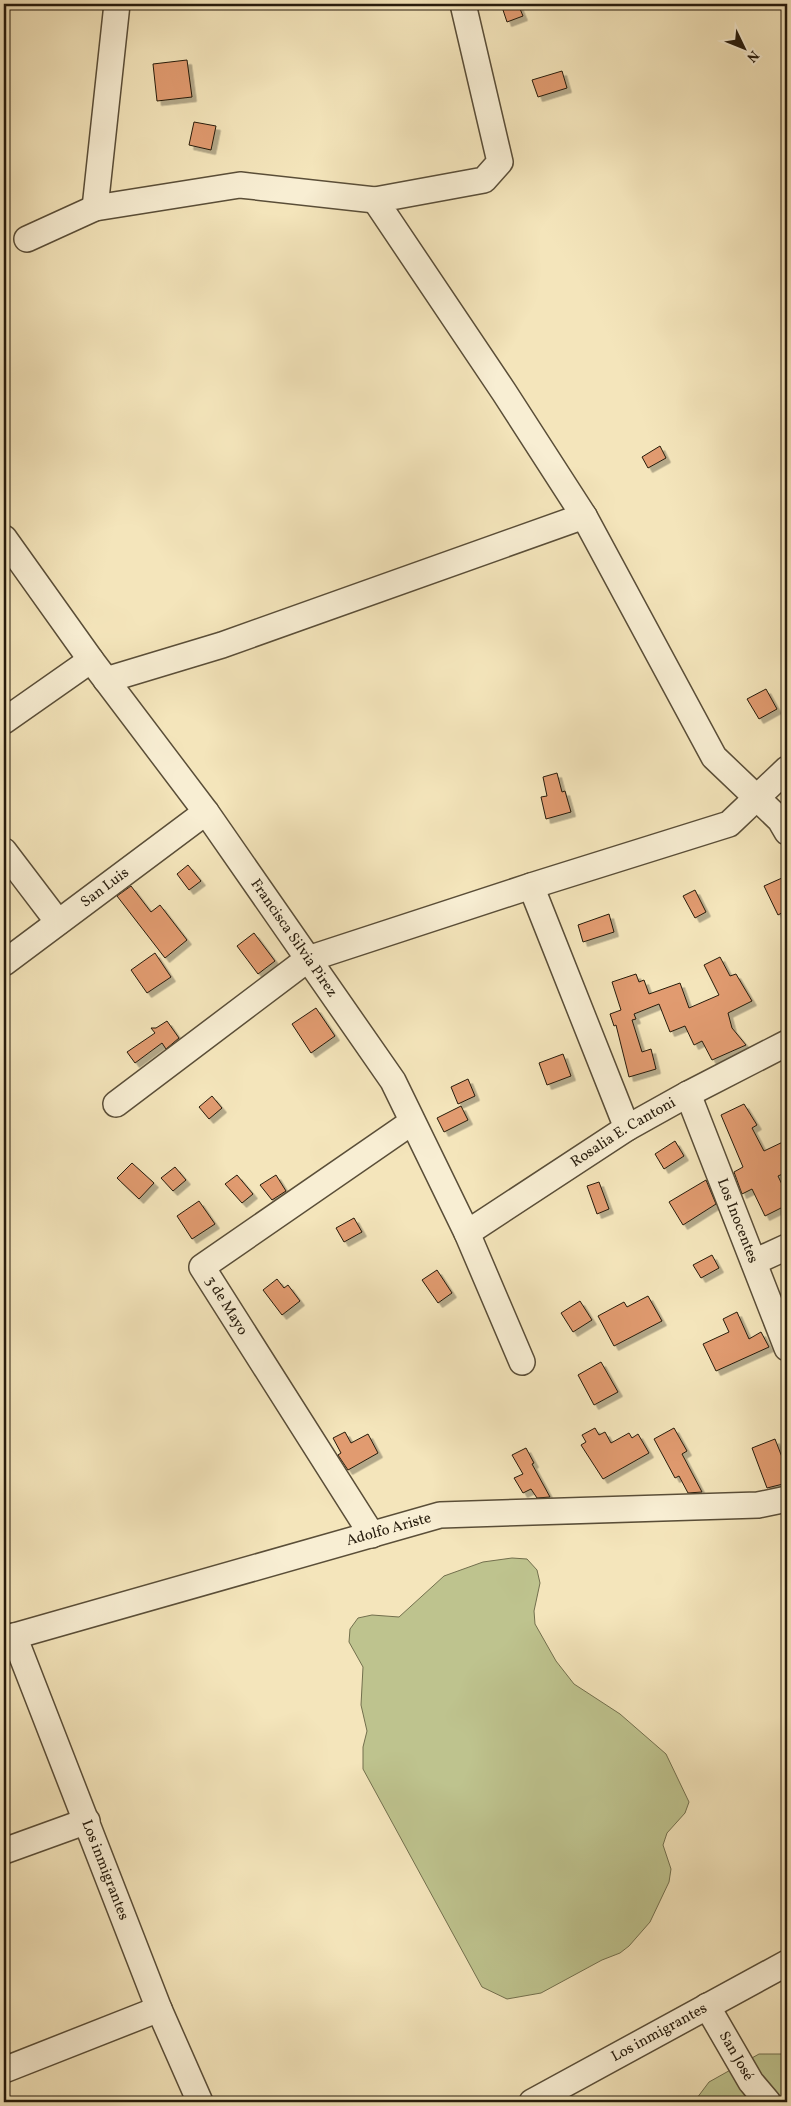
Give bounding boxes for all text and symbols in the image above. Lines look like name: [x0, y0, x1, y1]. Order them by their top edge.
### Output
north arrow: [718, 22, 768, 72]
text: N: [742, 46, 763, 66]
street label: San Luis: [76, 863, 133, 913]
street label: Francisca Silvia Pirez: [245, 875, 342, 1002]
street label: Rosalia E. Cantoni: [567, 1092, 680, 1173]
street label: Los Inocentes: [711, 1175, 763, 1266]
street label: 3 de Mayo: [200, 1272, 252, 1340]
street label: Adolfo Ariste: [344, 1508, 434, 1552]
street label: Los inmigrantes: [76, 1817, 134, 1923]
street label: Los inmigrantes: [608, 1998, 711, 2067]
street label: San José: [713, 2027, 759, 2085]

